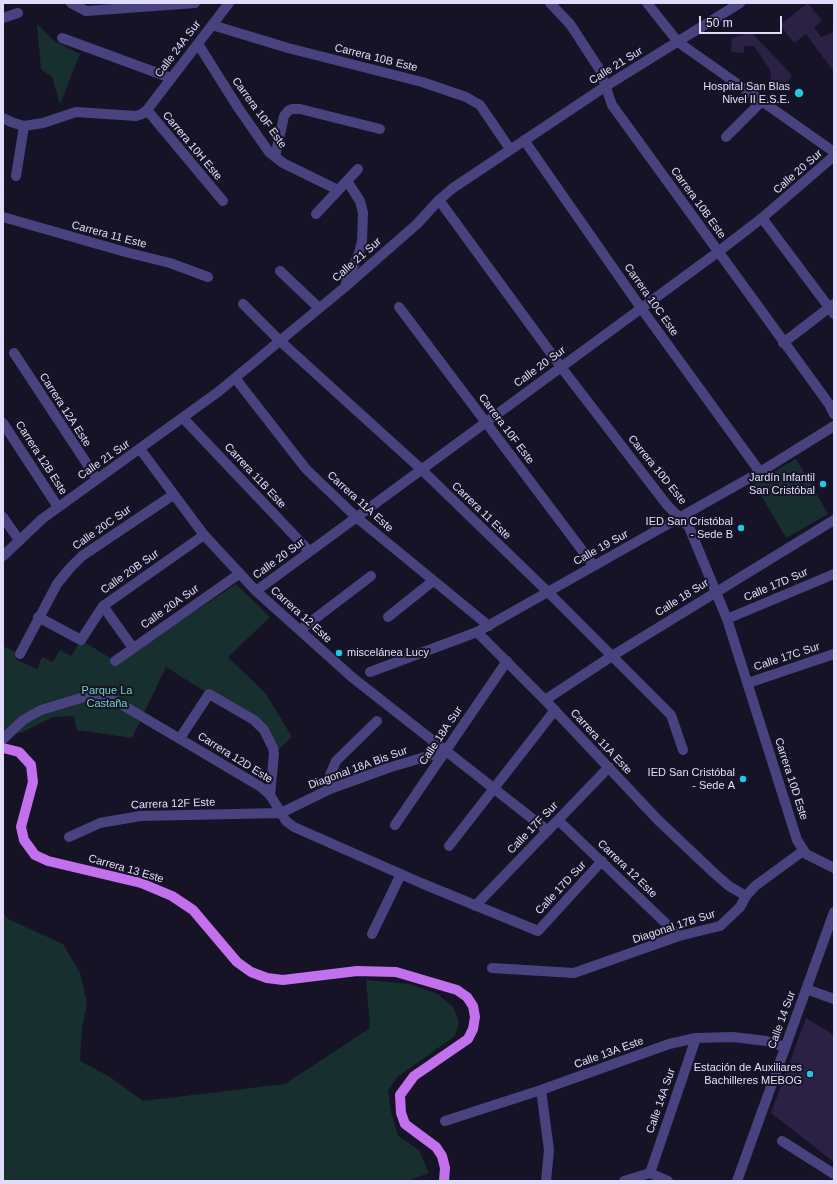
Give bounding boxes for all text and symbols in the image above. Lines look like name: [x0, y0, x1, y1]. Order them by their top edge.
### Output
scale bar: [701, 8, 784, 34]
text: 50 m: [706, 16, 733, 30]
street label: Calle 24A Sur: [152, 18, 204, 80]
street label: Carrera 10B Este: [333, 41, 419, 75]
street label: Calle 21 Sur: [587, 44, 645, 88]
street label: Carrera 10F Este: [229, 75, 289, 151]
place label: Hospital San Blas Nivel II E.S.E.: [703, 80, 790, 106]
marker: Hospital San Blas Nivel II E.S.E.: [793, 87, 805, 99]
street label: Carrera 10H Este: [159, 109, 225, 183]
street label: Calle 20 Sur: [771, 147, 825, 197]
street label: Carrera 10B Este: [668, 165, 728, 241]
street label: Carrera 11 Este: [70, 219, 148, 251]
street label: Calle 21 Sur: [330, 235, 384, 285]
street label: Carrera 10C Este: [621, 261, 681, 339]
street label: Calle 20 Sur: [512, 344, 568, 390]
street label: Carrera 12A Este: [36, 371, 94, 449]
street label: Carrera 10F Este: [475, 391, 537, 467]
street label: Carrera 12B Este: [12, 419, 70, 497]
street label: Carrera 10D Este: [625, 433, 689, 507]
street label: Calle 21 Sur: [75, 437, 133, 483]
street label: Carrera 11B Este: [221, 441, 289, 511]
street label: Carrera 11A Este: [324, 469, 396, 535]
place label: Jardín Infantil San Cristóbal: [749, 471, 815, 497]
marker: Jardín Infantil San Cristóbal: [818, 479, 828, 489]
street label: Carrera 11 Este: [449, 480, 513, 542]
street label: Calle 20C Sur: [70, 503, 134, 553]
place label: IED San Cristóbal - Sede B: [646, 515, 733, 541]
marker: IED San Cristóbal - Sede B: [736, 523, 746, 533]
street label: Calle 19 Sur: [571, 528, 631, 568]
street label: Calle 20 Sur: [251, 536, 307, 582]
street label: Calle 20B Sur: [98, 547, 162, 597]
street label: Calle 17D Sur: [742, 566, 810, 604]
street label: Calle 18 Sur: [653, 576, 711, 620]
street label: Calle 20A Sur: [138, 582, 202, 632]
street label: Carrera 12 Este: [268, 584, 334, 646]
street label: Calle 17C Sur: [752, 640, 822, 674]
place label: miscelánea Lucy: [347, 646, 429, 660]
marker: miscelánea Lucy: [334, 648, 344, 658]
park label: Parque La Castaña: [82, 684, 132, 710]
street label: Calle 18A Sur: [417, 704, 465, 768]
street label: Carrera 11A Este: [567, 707, 635, 777]
street label: Carrera 12D Este: [195, 730, 275, 786]
street label: Carrera 10D Este: [771, 736, 811, 822]
street label: Diagonal 18A Bis Sur: [307, 744, 409, 792]
place label: IED San Cristóbal - Sede A: [648, 766, 735, 792]
marker: IED San Cristóbal - Sede A: [738, 774, 748, 784]
street label: Carrera 12F Este: [131, 796, 215, 812]
street label: Calle 17F Sur: [505, 799, 561, 857]
street label: Carrera 12 Este: [594, 837, 660, 901]
street label: Carrera 13 Este: [87, 852, 165, 886]
street label: Calle 17D Sur: [533, 858, 589, 918]
street label: Diagonal 17B Sur: [631, 907, 717, 947]
street label: Calle 14 Sur: [765, 989, 799, 1051]
street label: Calle 13A Este: [573, 1034, 645, 1072]
place label: Estación de Auxiliares Bachilleres MEBOG: [694, 1061, 802, 1087]
street label: Calle 14A Sur: [644, 1067, 678, 1135]
marker: Estación de Auxiliares Bachilleres MEBOG: [805, 1069, 815, 1079]

